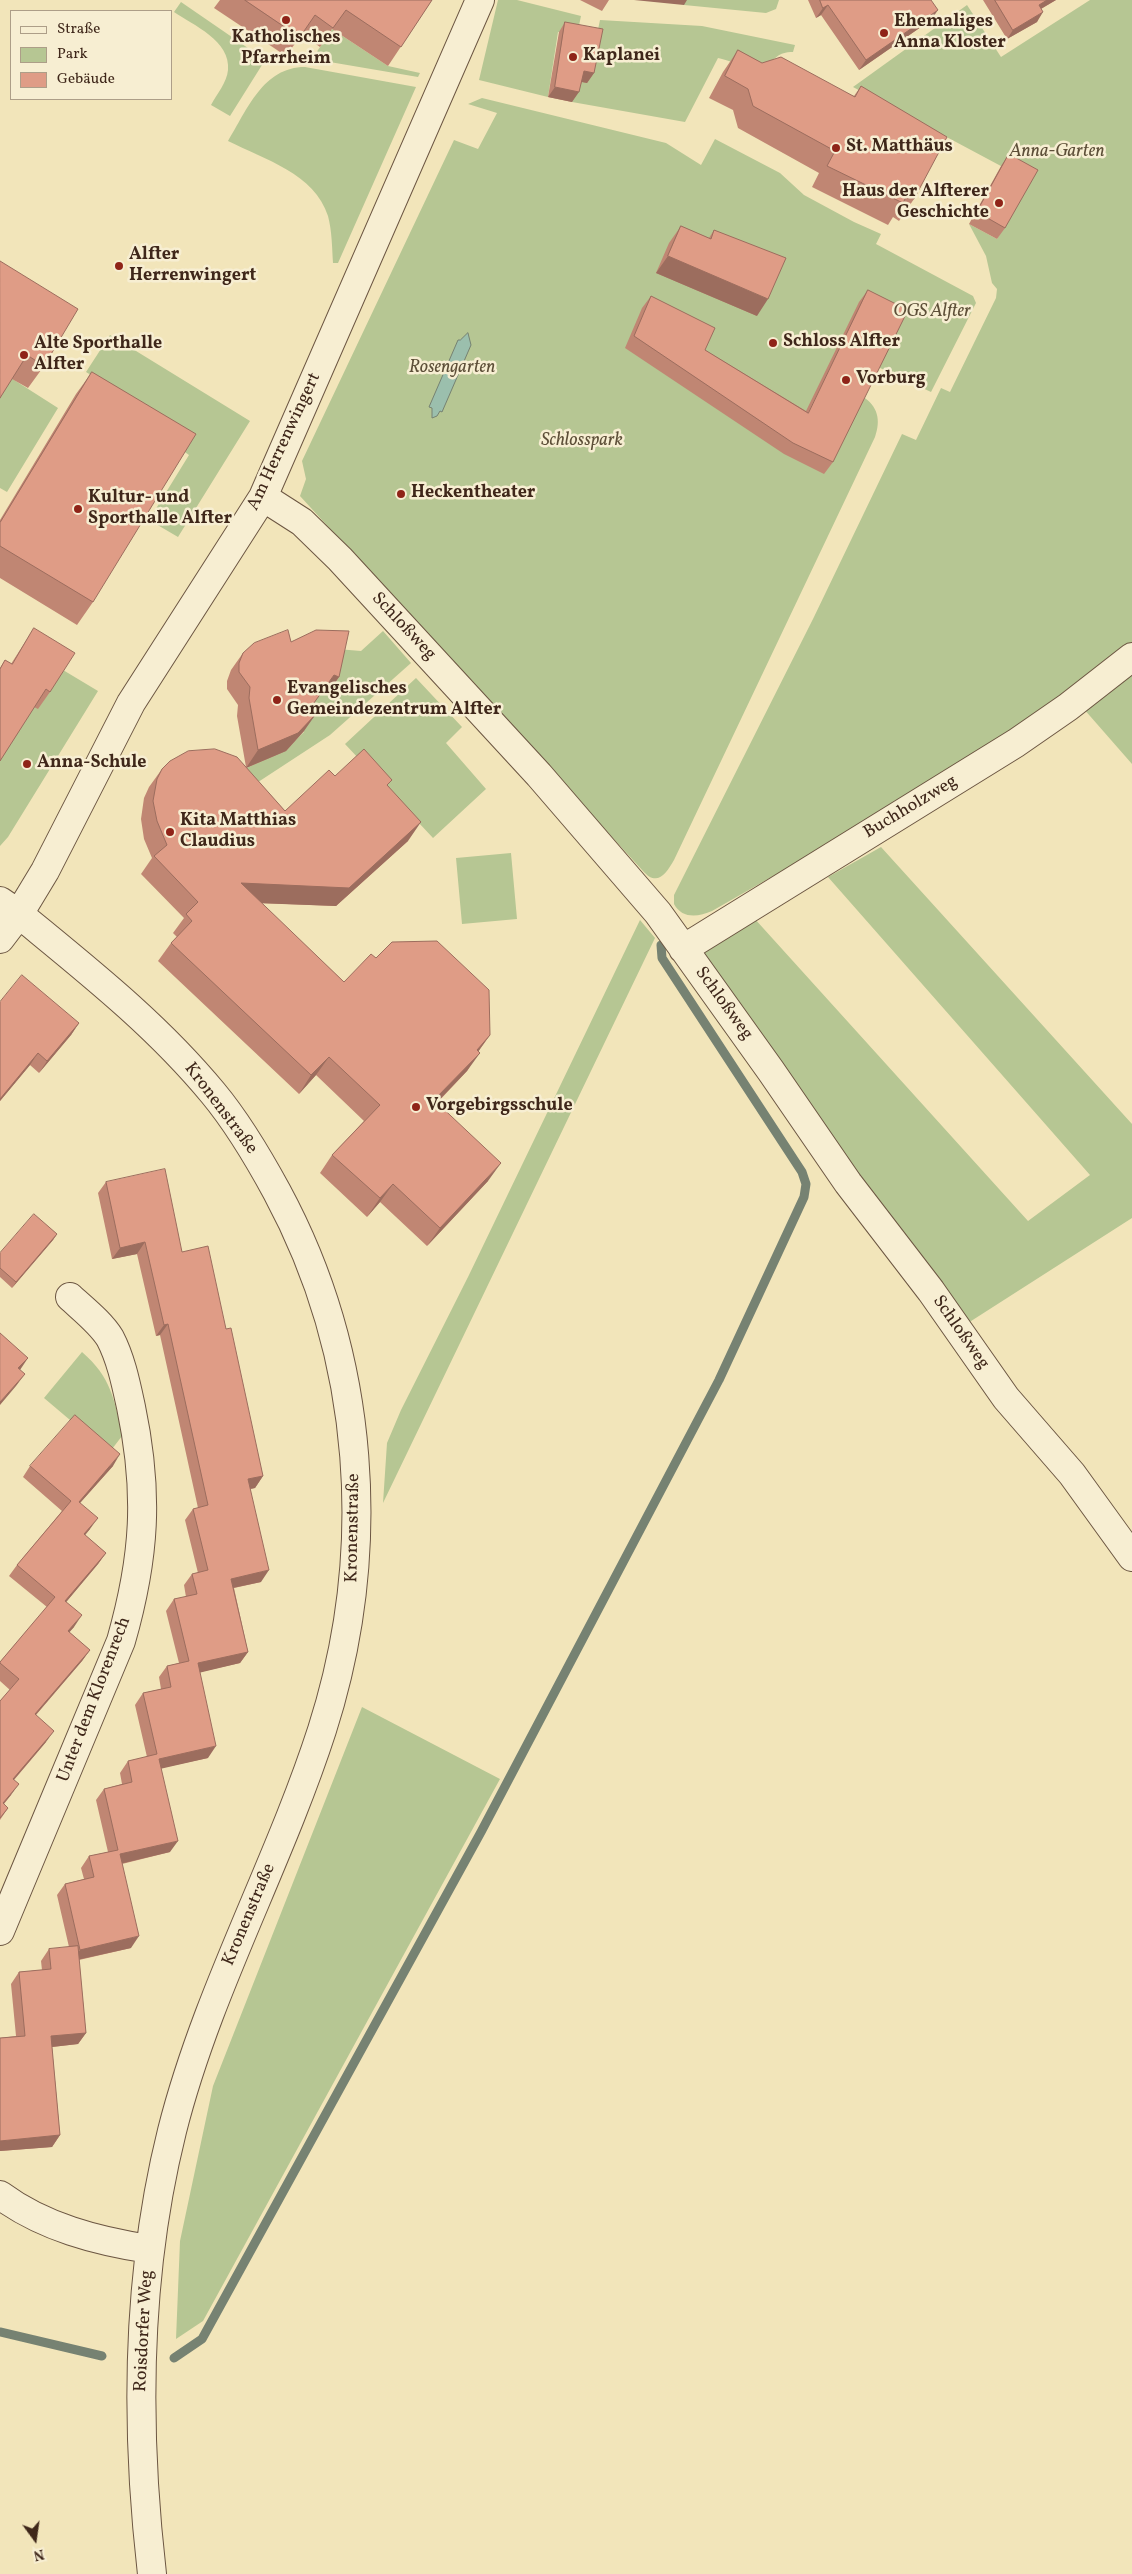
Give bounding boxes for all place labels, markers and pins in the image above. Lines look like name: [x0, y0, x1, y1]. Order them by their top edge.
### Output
place label: Ehemaliges Anna Kloster: [894, 12, 1006, 54]
marker: Katholisches Pfarrheim: [280, 14, 292, 26]
marker: Ehemaliges Anna Kloster: [878, 27, 890, 39]
place label: Katholisches Pfarrheim: [232, 28, 340, 70]
place label: Kaplanei: [583, 46, 660, 68]
marker: Kaplanei: [567, 51, 579, 63]
place label: St. Matthäus: [846, 137, 953, 159]
marker: St. Matthäus: [830, 142, 842, 154]
place label: Haus der Alfterer Geschichte: [842, 182, 989, 224]
marker: Haus der Alfterer Geschichte: [993, 197, 1005, 209]
place label: Alfter Herrenwingert: [129, 245, 256, 288]
marker: Alfter Herrenwingert: [113, 260, 125, 272]
place label: Schloss Alfter: [783, 332, 900, 354]
place label: Alte Sporthalle Alfter: [34, 334, 162, 376]
marker: Schloss Alfter: [767, 337, 779, 349]
marker: Alte Sporthalle Alfter: [18, 349, 30, 361]
place label: Vorburg: [856, 369, 926, 391]
marker: Vorburg: [840, 374, 852, 386]
place label: Heckentheater: [411, 483, 535, 505]
place label: Kultur- und Sporthalle Alfter: [88, 488, 232, 530]
marker: Heckentheater: [395, 488, 407, 500]
marker: Kultur- und Sporthalle Alfter: [72, 503, 84, 515]
place label: Evangelisches Gemeindezentrum Alfter: [287, 679, 501, 722]
marker: Evangelisches Gemeindezentrum Alfter: [271, 694, 283, 706]
place label: Anna-Schule: [37, 753, 146, 775]
marker: Anna-Schule: [21, 758, 33, 770]
place label: Kita Matthias Claudius: [180, 811, 296, 854]
marker: Kita Matthias Claudius: [164, 826, 176, 838]
place label: Vorgebirgsschule: [426, 1096, 573, 1118]
marker: Vorgebirgsschule: [410, 1101, 422, 1113]

